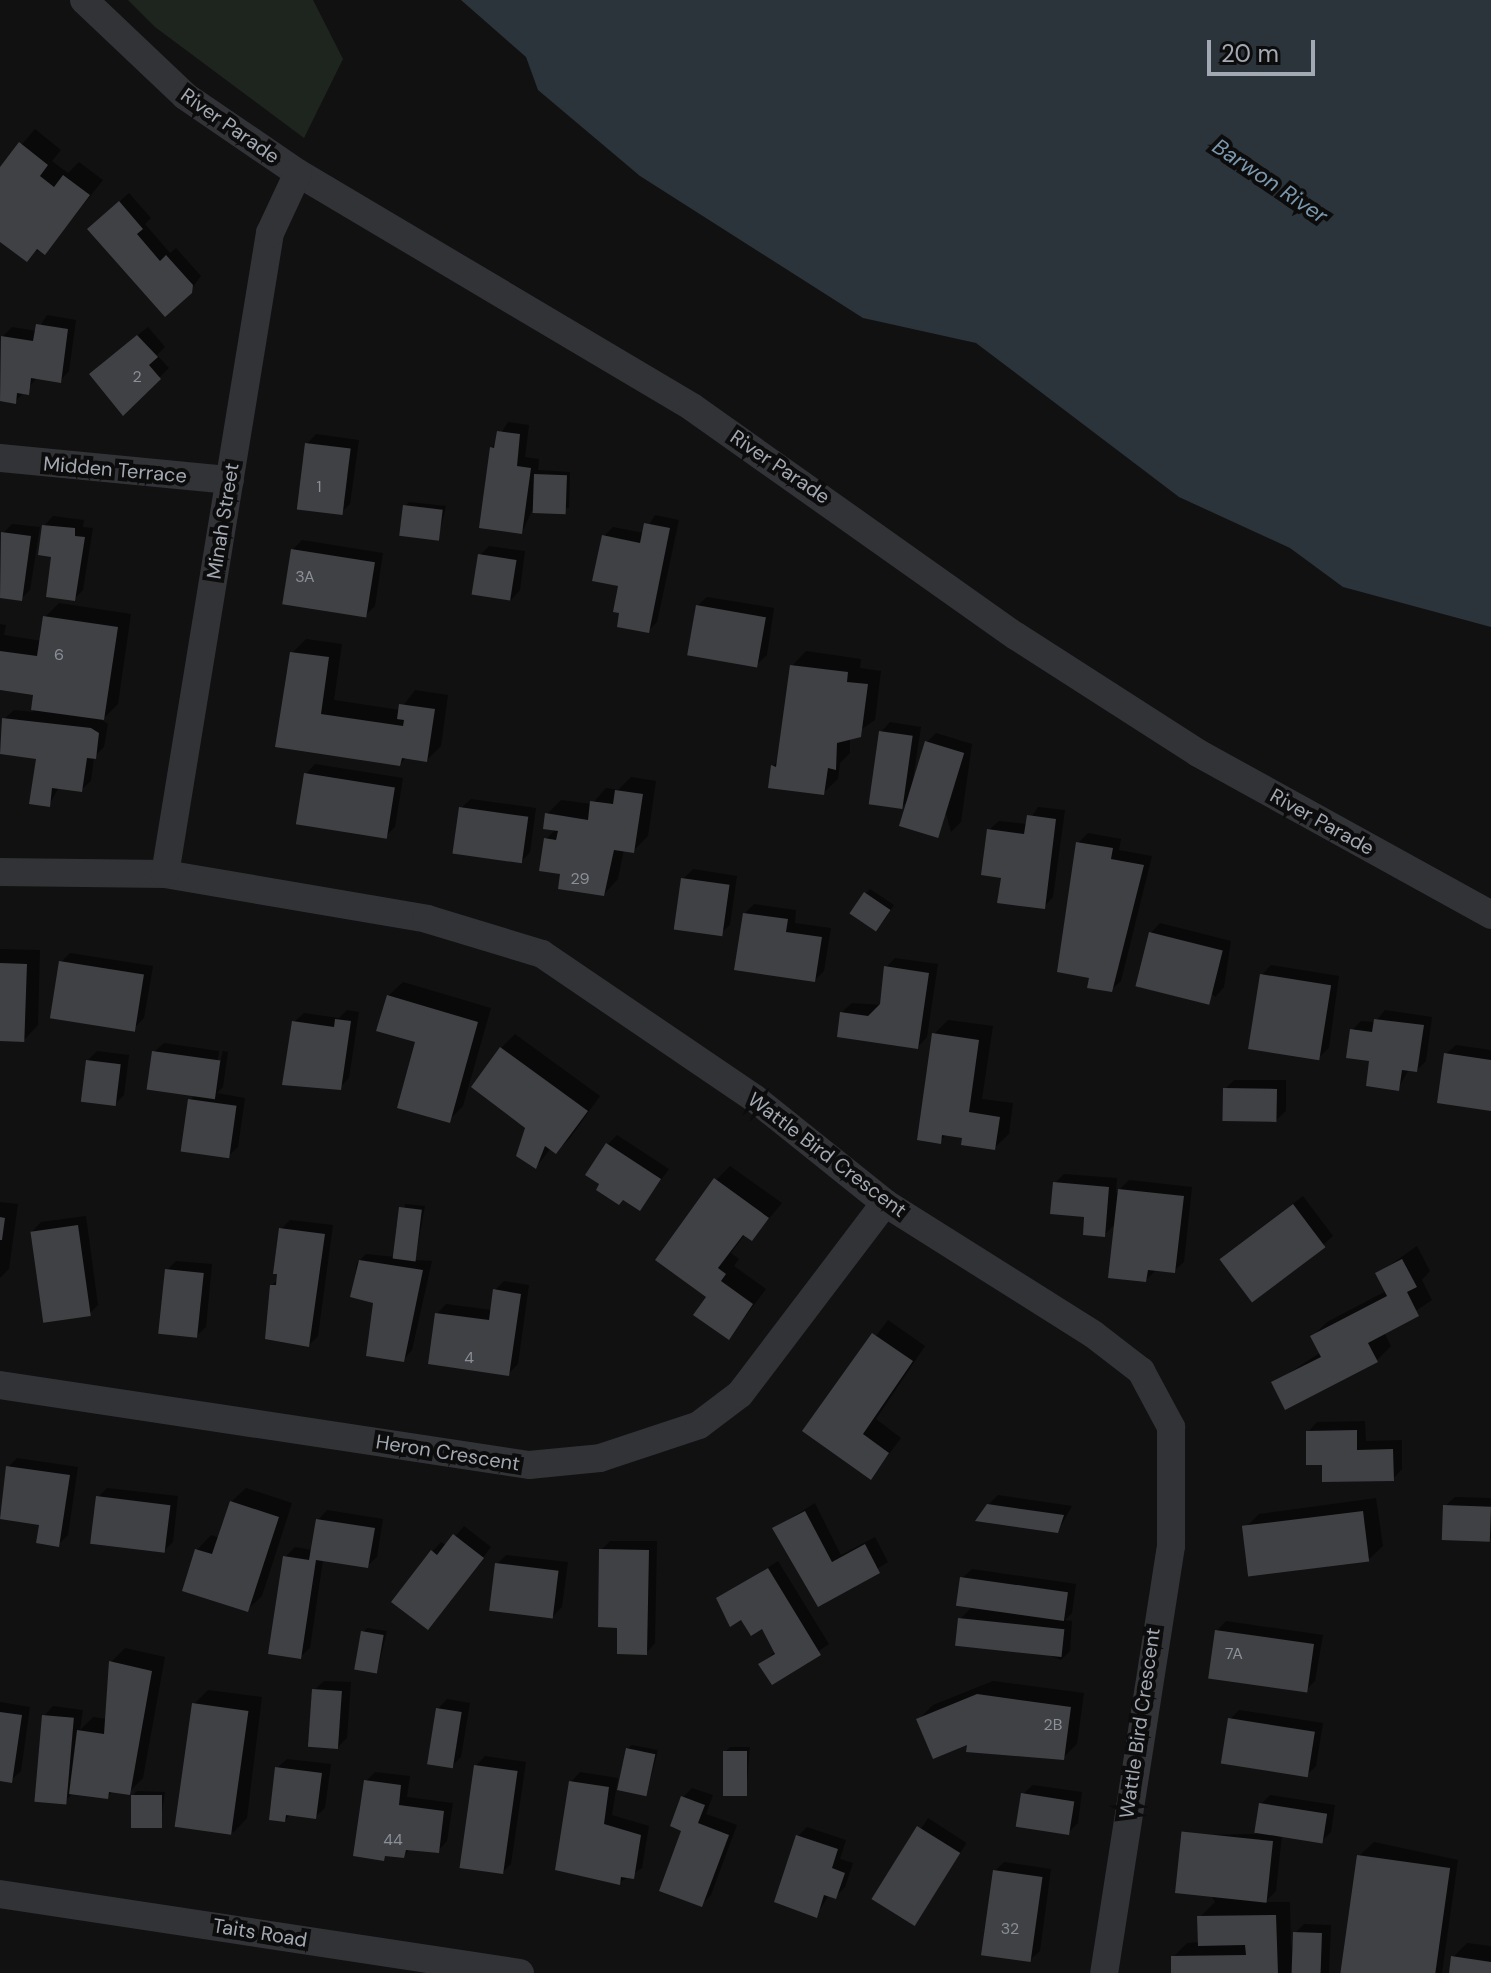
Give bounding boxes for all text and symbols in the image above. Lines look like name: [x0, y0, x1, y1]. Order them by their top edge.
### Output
scale bar: [1211, 24, 1319, 74]
text: 20 m: [1221, 38, 1279, 69]
street label: River Parade: [176, 83, 284, 169]
water label: Barwon River: [1208, 133, 1332, 229]
house number: 2: [132, 367, 142, 387]
street label: River Parade: [726, 425, 834, 509]
street label: Midden Terrace: [42, 452, 188, 488]
street label: Minah Street: [202, 461, 244, 581]
house number: 1: [317, 477, 321, 497]
house number: 3A: [295, 567, 315, 587]
house number: 6: [54, 645, 64, 665]
street label: River Parade: [1266, 784, 1378, 860]
house number: 29: [570, 869, 590, 889]
street label: Wattle Bird Crescent: [743, 1088, 911, 1222]
house number: 4: [464, 1348, 474, 1368]
street label: Heron Crescent: [374, 1430, 522, 1476]
street label: Wattle Bird Crescent: [1115, 1626, 1165, 1820]
house number: 7A: [1225, 1644, 1243, 1664]
house number: 2B: [1044, 1715, 1062, 1735]
house number: 44: [383, 1830, 403, 1850]
street label: Taits Road: [211, 1914, 309, 1952]
house number: 32: [1001, 1919, 1019, 1939]

